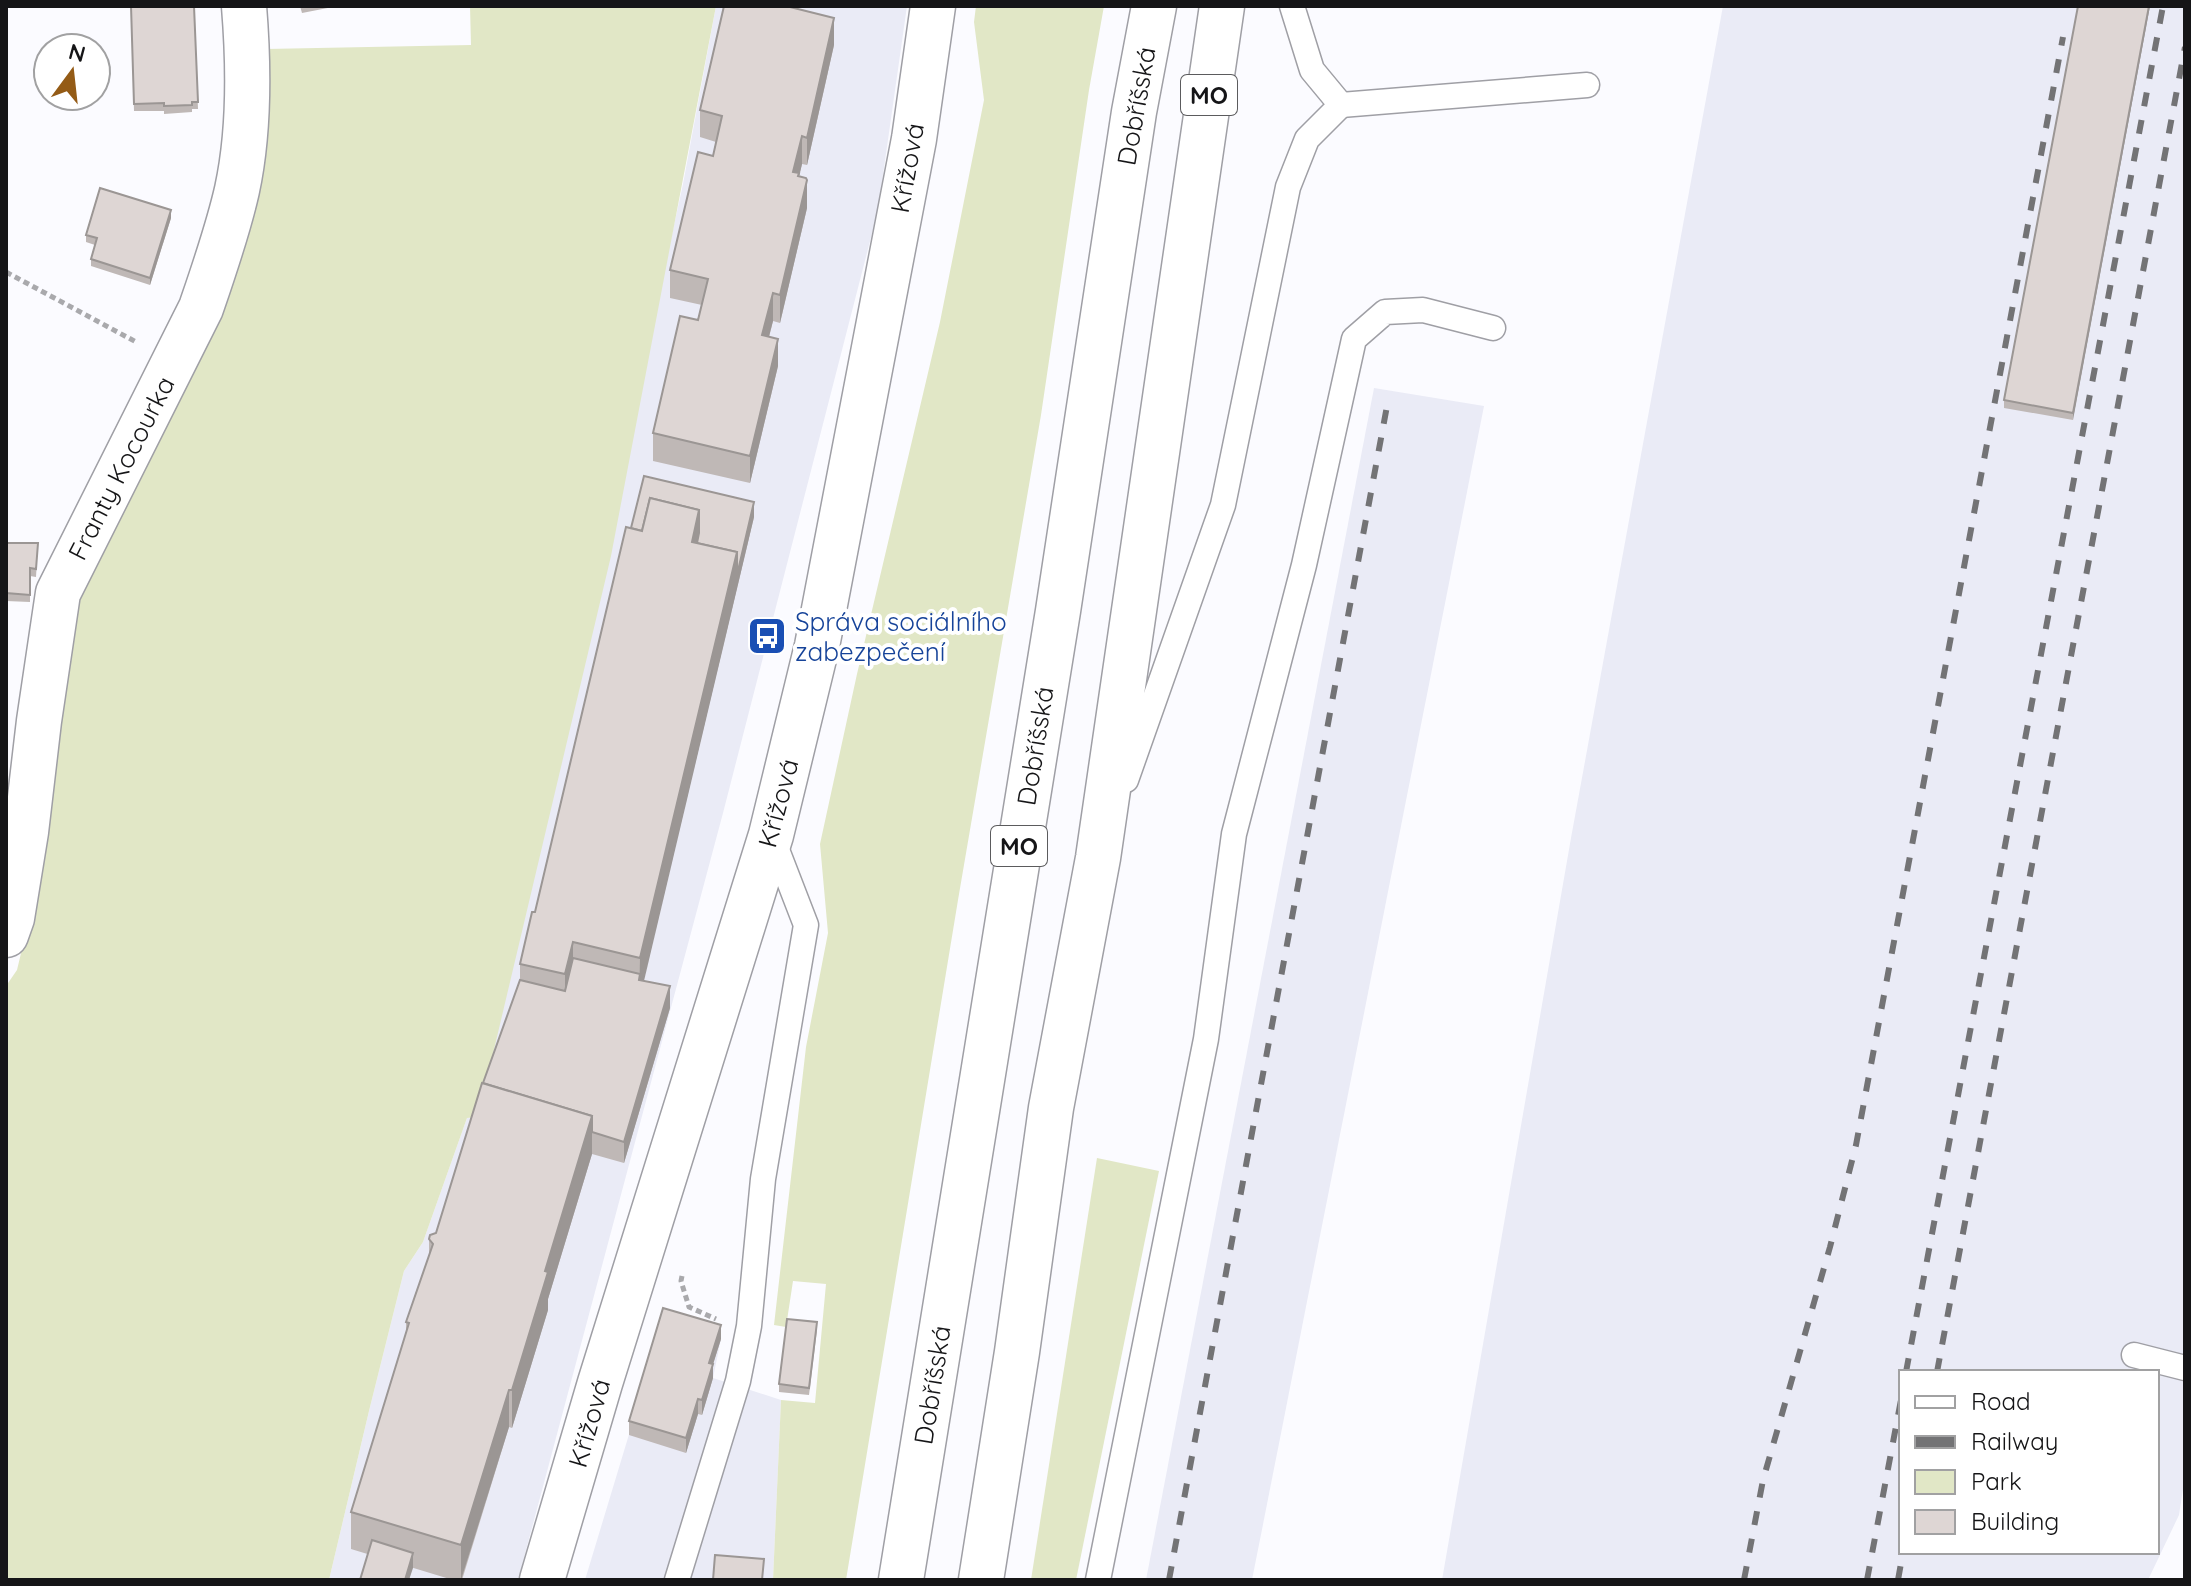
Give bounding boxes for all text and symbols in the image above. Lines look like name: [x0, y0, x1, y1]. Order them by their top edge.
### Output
north arrow: [32, 32, 112, 112]
text: N: [66, 37, 89, 68]
street label: Dobříšská: [1109, 44, 1163, 168]
road number: MO: [1181, 75, 1237, 115]
street label: Křížová: [883, 121, 931, 215]
street label: Franty Kocourka: [60, 371, 182, 565]
place label: Správa sociálního zabezpečení: [795, 605, 1007, 668]
bus stop icon: Správa sociálního zabezpečení: [746, 615, 788, 657]
street label: Dobříšská: [1009, 684, 1061, 808]
street label: Křížová: [750, 755, 806, 851]
road number: MO: [991, 826, 1047, 866]
street label: Dobříšská: [906, 1323, 958, 1447]
legend: [1899, 1370, 2159, 1554]
street label: Křížová: [561, 1375, 617, 1471]
text: Road: [1971, 1386, 2031, 1416]
text: Railway: [1971, 1426, 2058, 1456]
text: Park: [1971, 1466, 2022, 1496]
text: Building: [1971, 1506, 2059, 1536]

